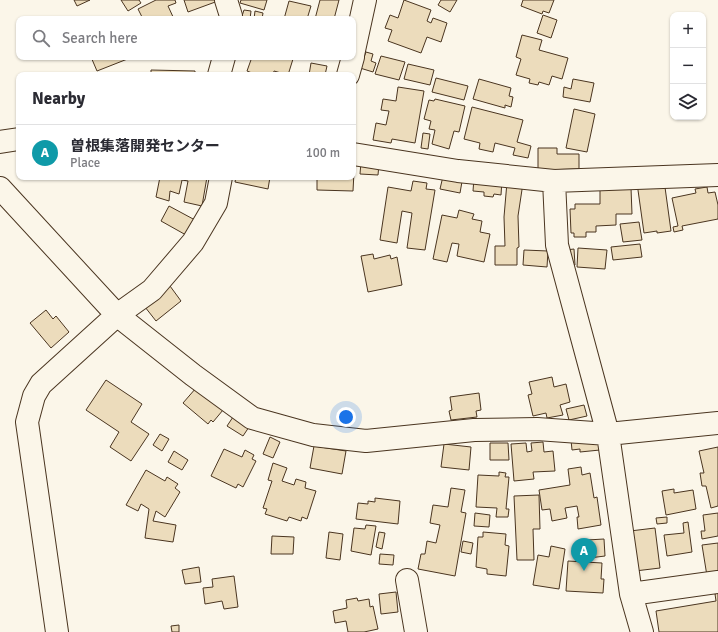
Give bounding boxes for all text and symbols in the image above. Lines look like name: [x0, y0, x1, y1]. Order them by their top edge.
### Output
map controls: [670, 12, 706, 120]
button: +: [670, 12, 706, 48]
search box: [16, 16, 356, 60]
icon: search: [30, 27, 52, 49]
text: Search here: [62, 29, 138, 47]
button: −: [670, 48, 706, 84]
button: layers: [670, 84, 706, 120]
text: Nearby: [32, 88, 85, 109]
text: 曽根集落開発センター: [70, 137, 220, 155]
text: A: [41, 145, 49, 161]
text: 100 m: [306, 145, 340, 161]
text: Place: [70, 155, 100, 171]
your location: [336, 407, 356, 427]
pin: A: [571, 538, 597, 571]

